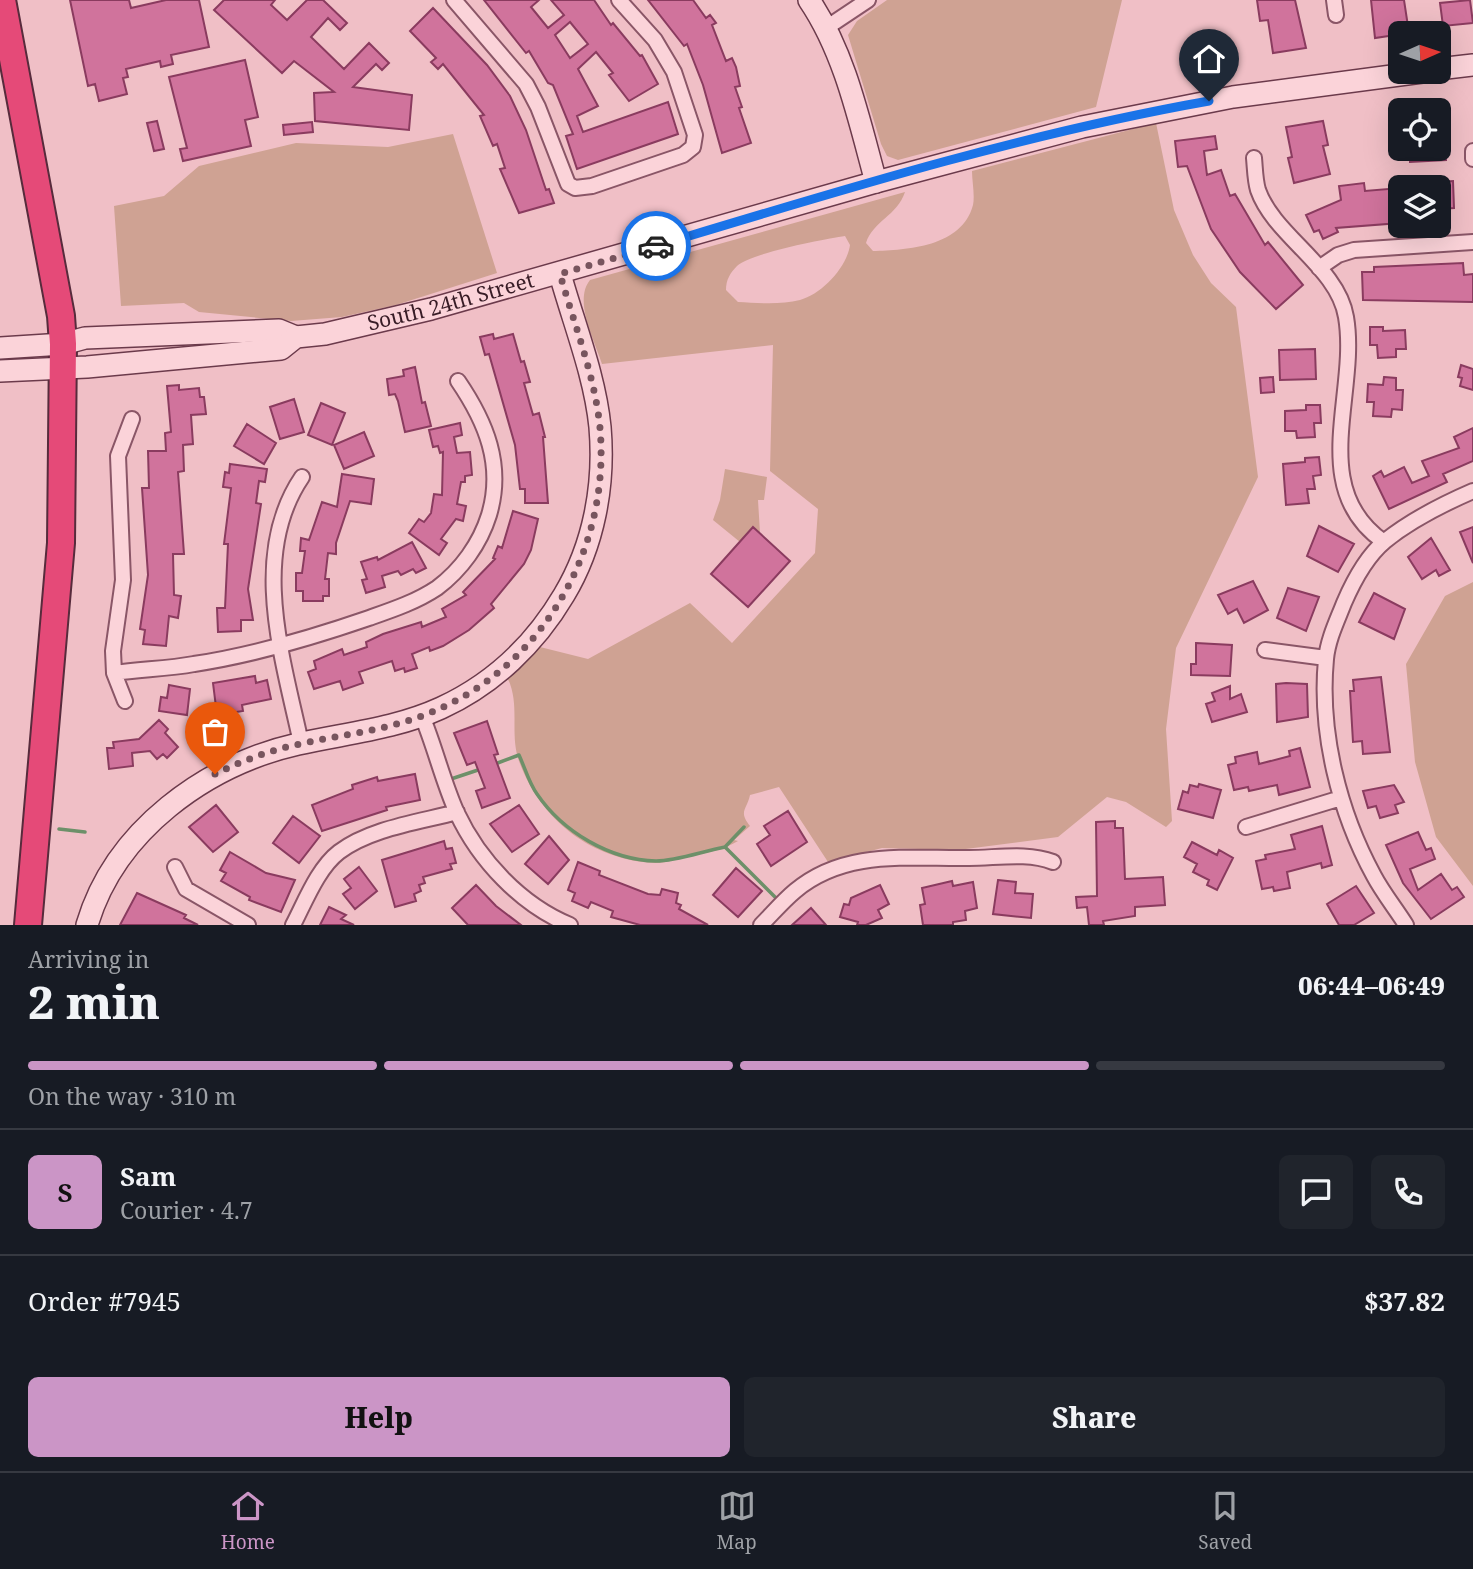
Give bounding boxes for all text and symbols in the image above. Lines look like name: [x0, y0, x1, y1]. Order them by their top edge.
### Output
north arrow: [1388, 21, 1451, 84]
map controls: [1388, 21, 1451, 238]
pin: [1179, 29, 1239, 101]
icon: home: [1190, 40, 1228, 78]
button: locate: [1388, 98, 1451, 161]
button: layers: [1388, 175, 1451, 238]
courier: [621, 211, 691, 281]
icon: car: [637, 227, 675, 265]
street label: South 24th Street: [364, 265, 537, 337]
pin: [185, 702, 245, 774]
icon: bag: [196, 713, 234, 751]
text: Arriving in: [28, 943, 149, 975]
text: 06:44–06:49: [1298, 967, 1445, 1003]
text: 2 min: [28, 970, 160, 1032]
text: On the way · 310 m: [28, 1080, 236, 1112]
button: chat: [1279, 1155, 1353, 1229]
button: phone: [1371, 1155, 1445, 1229]
text: Sam: [120, 1158, 176, 1194]
text: S: [57, 1174, 73, 1210]
text: Courier · 4.7: [120, 1194, 253, 1226]
text: Order #7945: [28, 1283, 181, 1319]
text: $37.82: [1364, 1283, 1445, 1319]
button: Help: [28, 1377, 730, 1457]
button: Share: [744, 1377, 1445, 1457]
tab: Home: [221, 1487, 275, 1555]
tab: Map: [717, 1487, 757, 1555]
tab: Saved: [1198, 1487, 1252, 1555]

